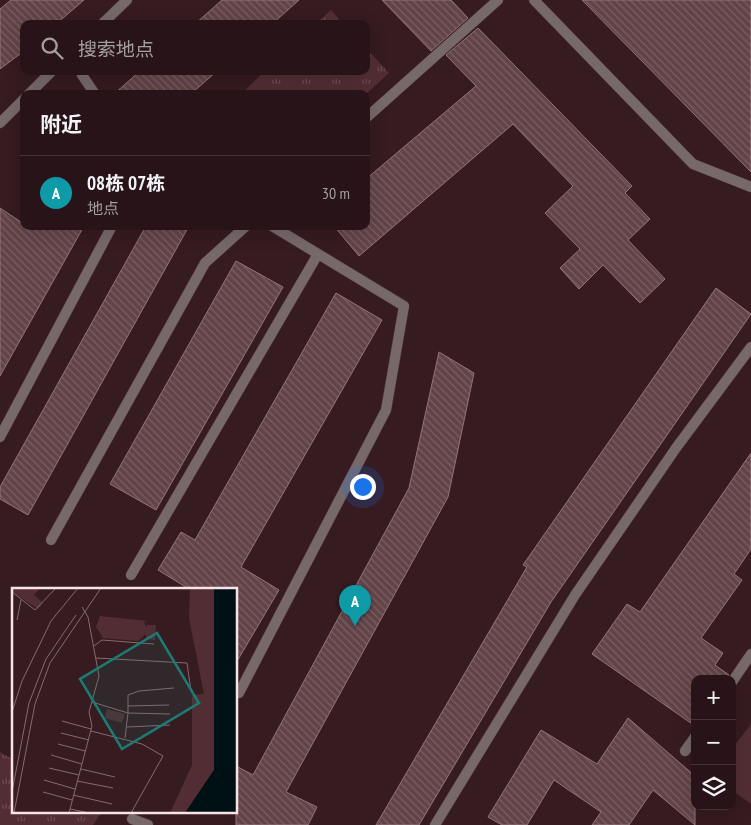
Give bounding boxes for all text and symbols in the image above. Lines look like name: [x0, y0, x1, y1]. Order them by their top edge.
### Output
search box: [20, 20, 370, 75]
icon: search: [38, 34, 66, 62]
text: 搜索地点: [78, 37, 154, 61]
text: 附近: [40, 111, 82, 138]
text: 08栋 07栋: [87, 171, 165, 195]
text: A: [52, 183, 60, 203]
text: 30 m: [322, 183, 350, 203]
text: 地点: [87, 198, 119, 218]
your location: [350, 474, 376, 500]
pin: A: [339, 585, 371, 626]
inset map: [12, 588, 238, 812]
map controls: [691, 675, 736, 810]
button: +: [691, 675, 736, 720]
button: −: [691, 720, 736, 765]
button: layers: [691, 765, 736, 810]

